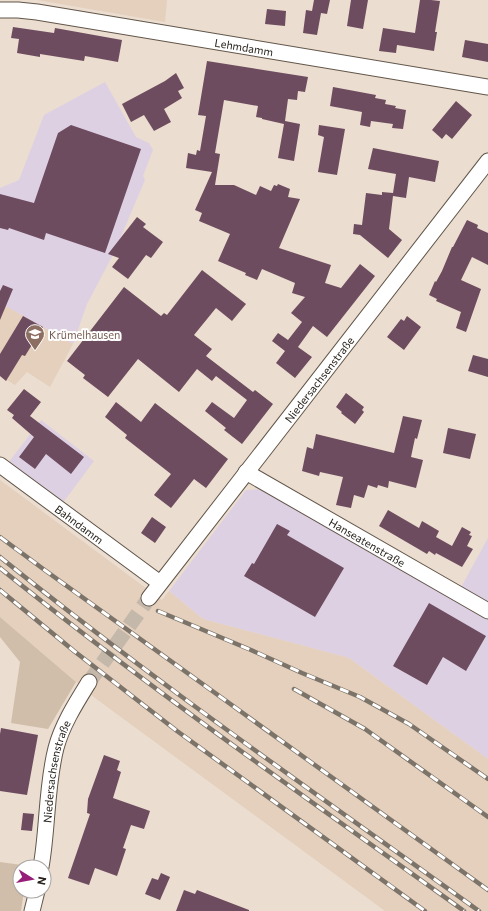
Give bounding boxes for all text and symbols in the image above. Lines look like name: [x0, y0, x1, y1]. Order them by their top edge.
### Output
street label: Lehmdamm: [214, 35, 274, 58]
school or university icon: Krümelhausen: [24, 323, 46, 351]
place label: Krümelhausen: [49, 328, 120, 341]
street label: Niedersachsenstraße: [281, 333, 356, 425]
street label: Bahndamm: [53, 502, 106, 546]
street label: Hanseatenstraße: [327, 515, 408, 569]
street label: Niedersachsenstraße: [40, 718, 73, 823]
north arrow: [12, 859, 52, 899]
text: N: [35, 876, 49, 886]

